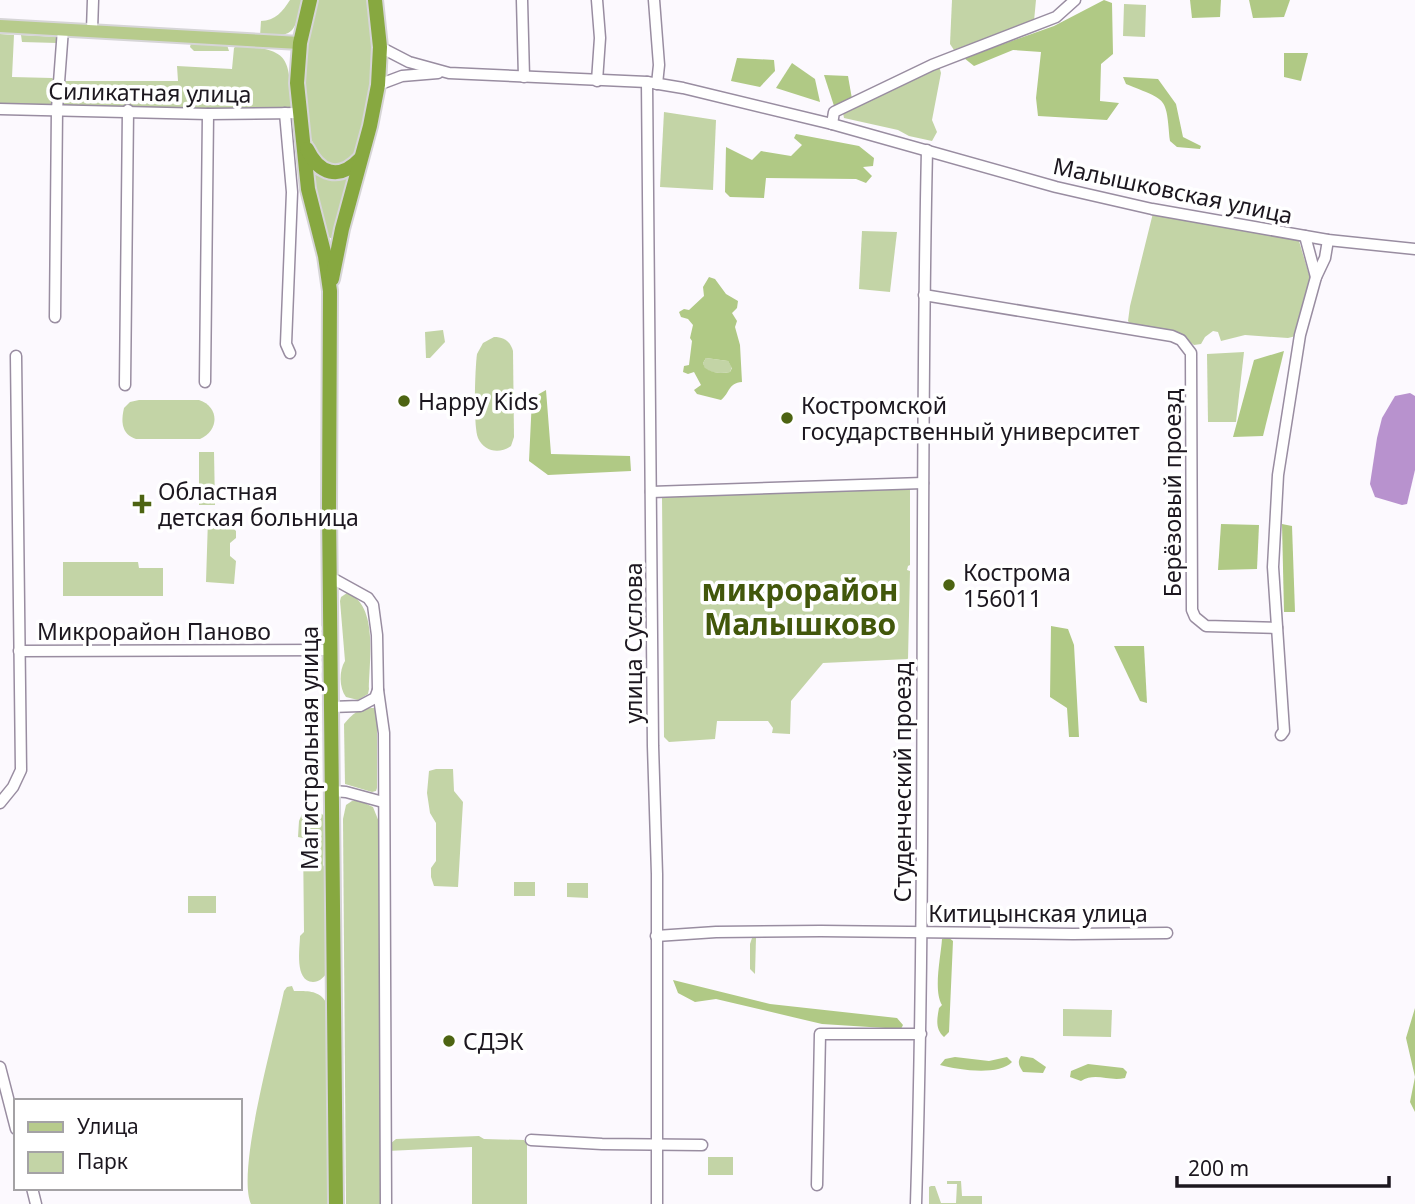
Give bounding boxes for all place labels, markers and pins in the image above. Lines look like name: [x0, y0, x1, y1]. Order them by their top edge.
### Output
place label: Happy Kids: [418, 385, 539, 417]
place label: Костромской государственный университет: [801, 389, 1140, 447]
marker: Happy Kids: [396, 393, 412, 409]
marker: Костромской государственный университет: [779, 410, 795, 426]
place label: Областная детская больница: [158, 475, 359, 533]
marker: Областная детская больница: [132, 494, 152, 514]
place label: Кострома 156011: [963, 556, 1071, 614]
marker: Кострома 156011: [941, 577, 957, 593]
place label: СДЭК: [463, 1025, 524, 1057]
marker: СДЭК: [441, 1033, 457, 1049]

